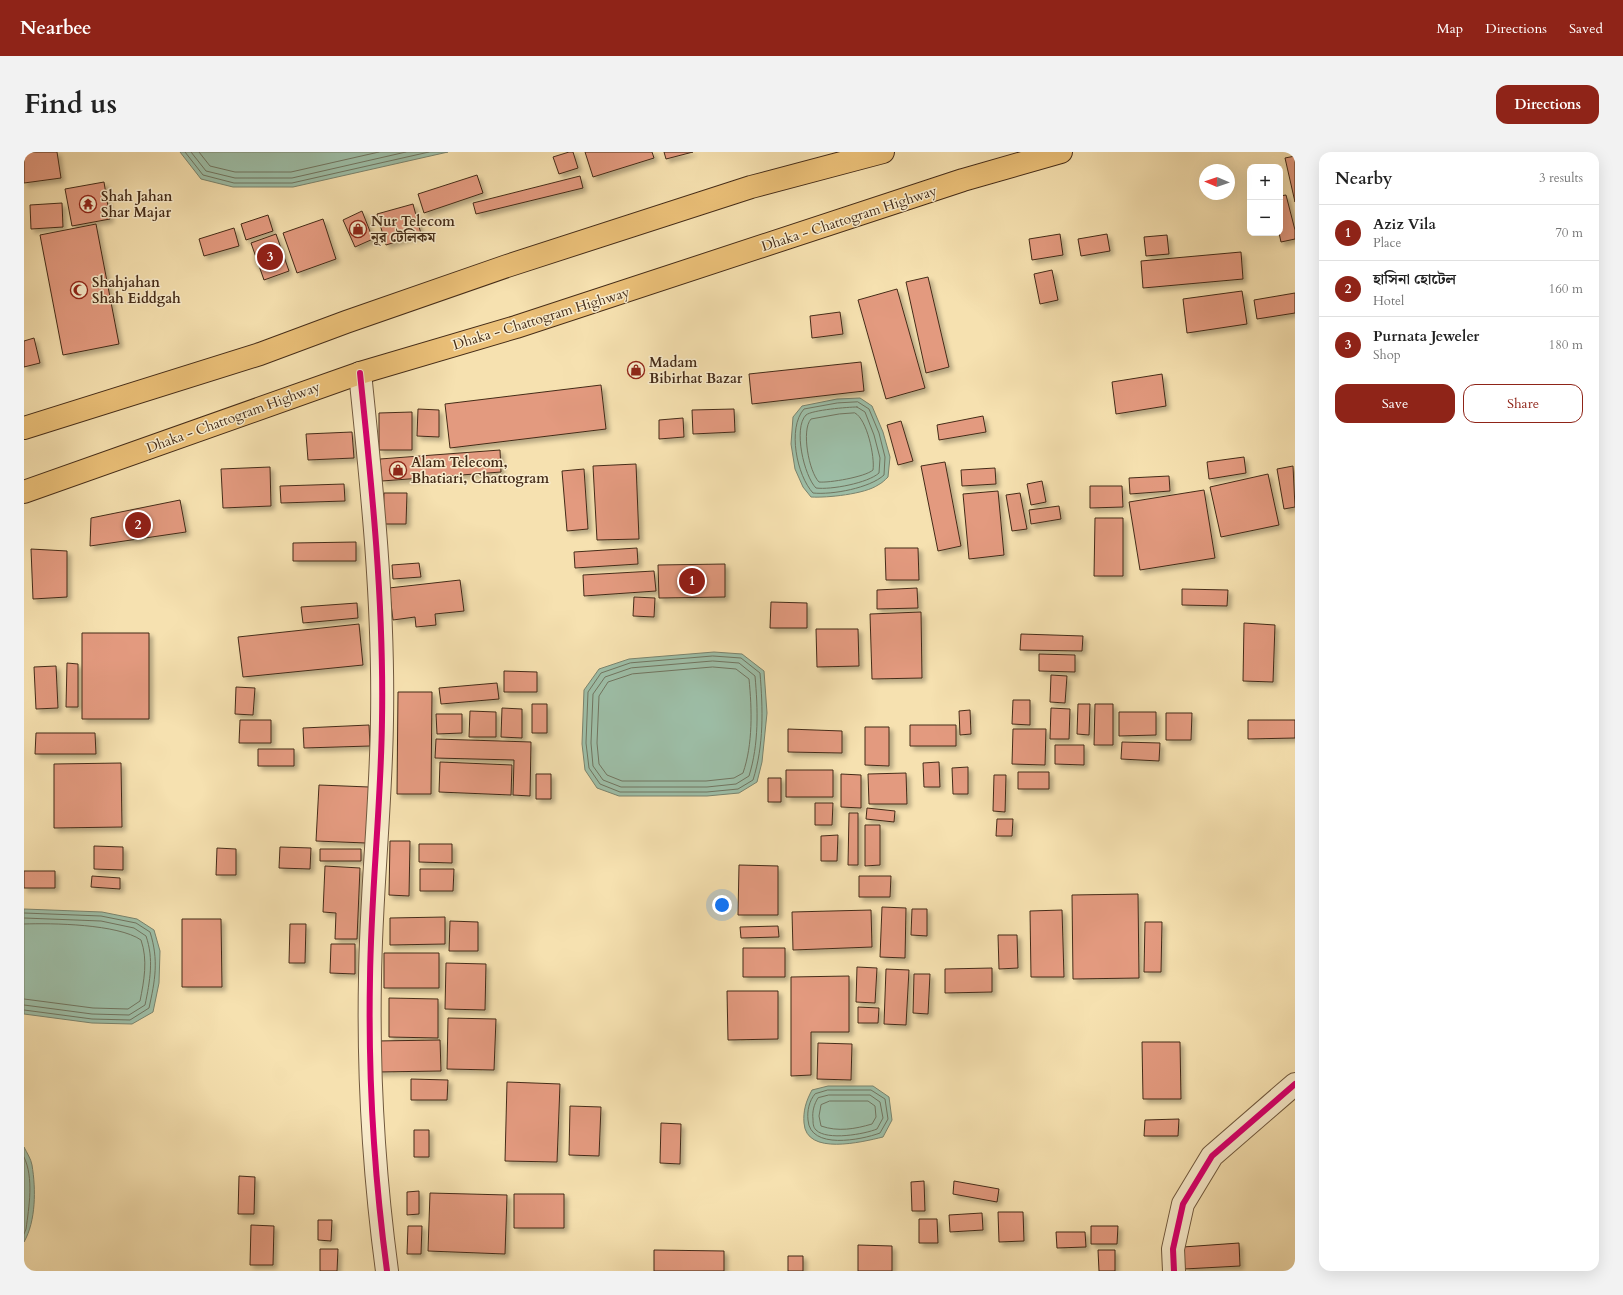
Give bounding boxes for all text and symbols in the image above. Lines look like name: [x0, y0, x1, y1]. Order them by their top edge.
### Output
text: Nearbee: [20, 15, 91, 41]
text: Map: [1437, 19, 1463, 38]
text: Directions: [1485, 19, 1547, 38]
text: Saved: [1569, 19, 1603, 38]
text: Find us: [24, 85, 117, 123]
button: Directions: [1496, 85, 1599, 124]
north arrow: [1199, 164, 1235, 200]
map controls: [1247, 164, 1283, 236]
button: +: [1247, 164, 1283, 200]
text: Nearby: [1335, 167, 1392, 190]
text: 3 results: [1539, 169, 1583, 187]
street label: Dhaka - Chattogram Highway: [759, 181, 940, 256]
place label: Shah Jahan Shar Majar: [101, 187, 173, 222]
temple icon: Shah Jahan Shar Majar: [78, 194, 98, 214]
button: −: [1247, 200, 1283, 236]
place label: Nur Telecom নূর টেলিকম: [370, 212, 455, 247]
text: Aziz Vila: [1373, 214, 1436, 234]
shop icon: Nur Telecom নূর টেলিকম: [348, 219, 368, 239]
text: 1: [1345, 224, 1351, 242]
text: 70 m: [1555, 224, 1583, 242]
text: Place: [1373, 234, 1401, 252]
pin: 3: [257, 242, 283, 272]
text: হাসিনা হোটেল: [1373, 269, 1456, 289]
place label: Shahjahan Shah Eiddgah: [92, 273, 181, 308]
mosque icon: Shahjahan Shah Eiddgah: [69, 280, 89, 300]
text: 2: [1345, 280, 1351, 298]
text: 160 m: [1549, 280, 1583, 298]
street label: Dhaka - Chattogram Highway: [451, 282, 632, 354]
text: Hotel: [1373, 292, 1404, 310]
text: Purnata Jeweler: [1373, 326, 1479, 346]
text: 3: [1345, 336, 1351, 354]
text: 180 m: [1549, 336, 1583, 354]
text: Shop: [1373, 346, 1401, 364]
place label: Madam Bibirhat Bazar: [649, 353, 743, 388]
shop icon: Madam Bibirhat Bazar: [626, 360, 646, 380]
street label: Dhaka - Chattogram Highway: [144, 377, 323, 458]
button: Save: [1335, 384, 1455, 423]
button: Share: [1463, 384, 1583, 423]
place label: Alam Telecom, Bhatiari, Chattogram: [411, 453, 549, 488]
shop icon: Alam Telecom, Bhatiari, Chattogram: [388, 460, 408, 480]
pin: 2: [125, 510, 151, 540]
pin: 1: [679, 566, 705, 596]
your location: [712, 895, 732, 915]

